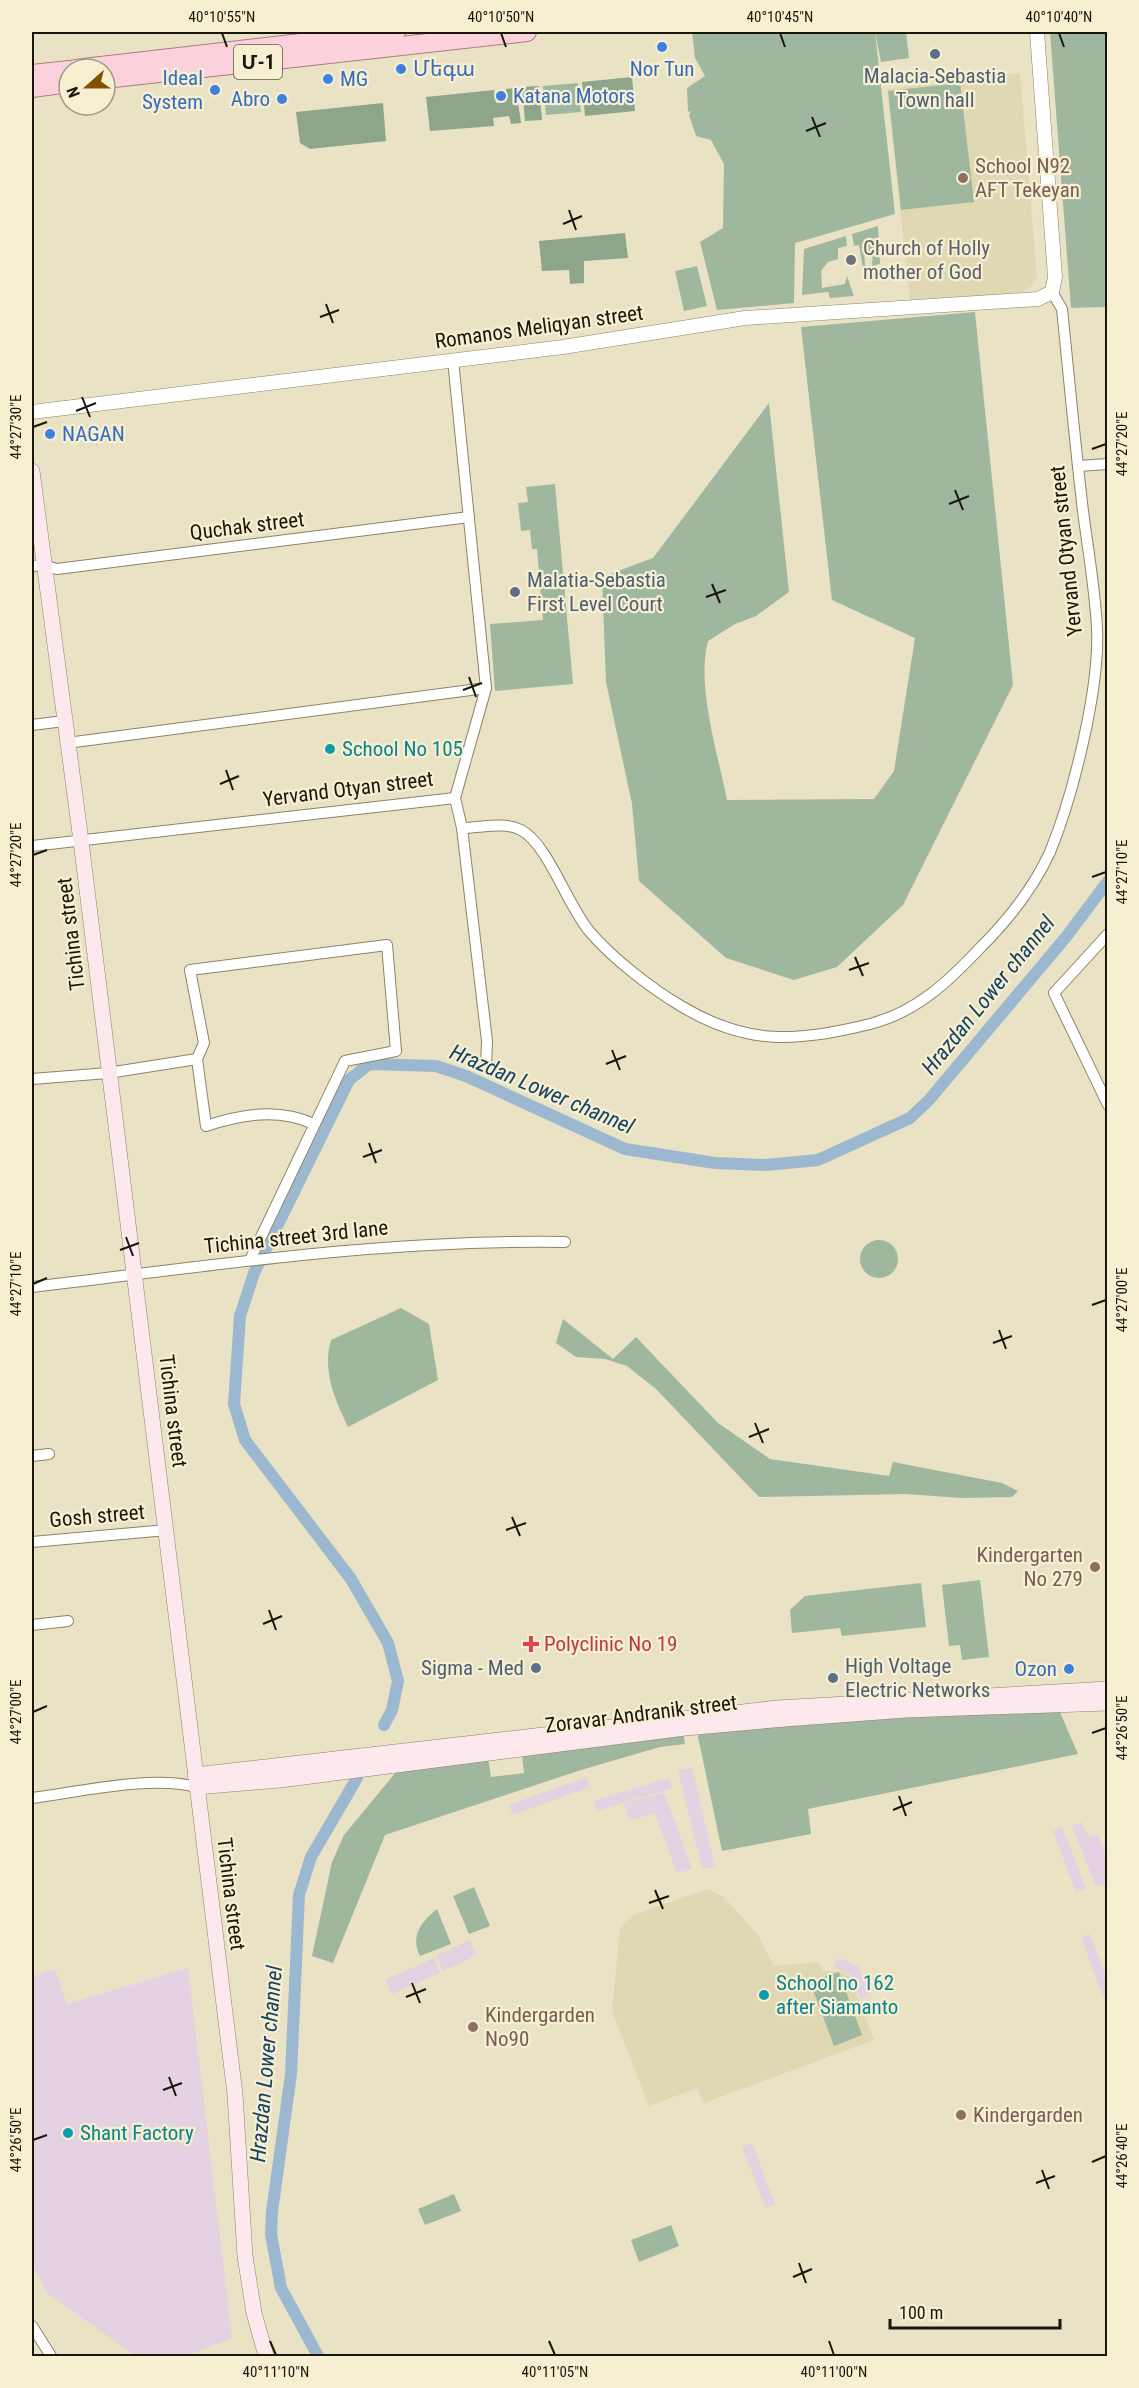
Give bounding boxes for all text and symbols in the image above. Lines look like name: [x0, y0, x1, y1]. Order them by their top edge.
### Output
text: 40°10'55"N: [189, 8, 255, 26]
text: 40°10'50"N: [468, 8, 534, 26]
text: 40°10'45"N: [747, 8, 813, 26]
text: 40°10'40"N: [1026, 8, 1092, 26]
marker: Nor Tun: [655, 40, 669, 54]
road number: Մ-1: [234, 45, 282, 79]
marker: Malacia-Sebastia Town hall: [928, 47, 942, 61]
north arrow: [57, 57, 117, 117]
place label: Մեգա: [413, 57, 475, 81]
place label: Nor Tun: [630, 57, 694, 81]
marker: Մեգա: [394, 62, 408, 76]
place label: Malacia-Sebastia Town hall: [864, 64, 1006, 112]
place label: Ideal System: [142, 66, 203, 114]
place label: MG: [340, 67, 368, 91]
marker: MG: [321, 72, 335, 86]
marker: Ideal System: [208, 83, 222, 97]
text: N: [63, 84, 84, 100]
place label: Katana Motors: [513, 84, 635, 108]
place label: Abro: [231, 87, 270, 111]
marker: Katana Motors: [494, 89, 508, 103]
marker: Abro: [275, 92, 289, 106]
place label: School N92 AFT Tekeyan: [975, 154, 1080, 202]
marker: School N92 AFT Tekeyan: [956, 171, 970, 185]
place label: Church of Holly mother of God: [863, 236, 990, 284]
marker: Church of Holly mother of God: [844, 253, 858, 267]
street label: Romanos Meliqyan street: [433, 300, 645, 354]
text: 44°27'30"E: [7, 395, 25, 459]
text: 44°27'20"E: [1113, 412, 1131, 476]
place label: NAGAN: [62, 422, 125, 446]
marker: NAGAN: [43, 427, 57, 441]
street label: Yervand Otyan street: [1045, 464, 1087, 638]
street label: Quchak street: [189, 507, 305, 545]
place label: Malatia-Sebastia First Level Court: [527, 568, 666, 616]
marker: Malatia-Sebastia First Level Court: [508, 585, 522, 599]
place label: School No 105: [342, 737, 463, 761]
marker: School No 105: [323, 742, 337, 756]
street label: Yervand Otyan street: [261, 767, 435, 811]
text: 44°27'20"E: [7, 823, 25, 887]
text: 44°27'10"E: [1113, 840, 1131, 904]
street label: Tichina street: [52, 876, 90, 992]
water label: Hrazdan Lower channel: [916, 910, 1060, 1079]
water label: Hrazdan Lower channel: [446, 1039, 639, 1139]
street label: Tichina street 3rd lane: [203, 1215, 389, 1259]
text: 44°27'10"E: [7, 1252, 25, 1316]
text: 44°27'00"E: [1113, 1268, 1131, 1332]
street label: Tichina street: [154, 1353, 192, 1469]
street label: Gosh street: [48, 1500, 146, 1532]
place label: Kindergarten No 279: [977, 1543, 1083, 1591]
marker: Kindergarten No 279: [1088, 1560, 1102, 1574]
place label: Polyclinic No 19: [544, 1632, 677, 1656]
marker: Polyclinic No 19: [522, 1635, 540, 1653]
place label: High Voltage Electric Networks: [845, 1654, 990, 1702]
place label: Sigma - Med: [421, 1656, 524, 1680]
place label: Ozon: [1015, 1657, 1057, 1681]
marker: Sigma - Med: [529, 1661, 543, 1675]
marker: Ozon: [1062, 1662, 1076, 1676]
marker: High Voltage Electric Networks: [826, 1671, 840, 1685]
text: 44°27'00"E: [7, 1680, 25, 1744]
street label: Zoravar Andranik street: [544, 1690, 738, 1738]
text: 44°26'50"E: [1113, 1696, 1131, 1760]
street label: Tichina street: [212, 1836, 250, 1952]
water label: Hrazdan Lower channel: [245, 1964, 287, 2163]
place label: School no 162 after Siamanto: [776, 1971, 898, 2019]
marker: School no 162 after Siamanto: [757, 1988, 771, 2002]
place label: Kindergarden No90: [485, 2003, 595, 2051]
marker: Kindergarden No90: [466, 2020, 480, 2034]
place label: Kindergarden: [973, 2103, 1083, 2127]
text: 44°26'50"E: [7, 2108, 25, 2172]
marker: Kindergarden: [954, 2108, 968, 2122]
place label: Shant Factory: [80, 2121, 194, 2145]
text: 44°26'40"E: [1113, 2124, 1131, 2188]
marker: Shant Factory: [61, 2126, 75, 2140]
scale bar: [890, 2292, 1060, 2330]
text: 100 m: [899, 2302, 943, 2323]
text: 40°11'10"N: [243, 2363, 309, 2381]
text: 40°11'05"N: [522, 2363, 588, 2381]
text: 40°11'00"N: [801, 2363, 867, 2381]

